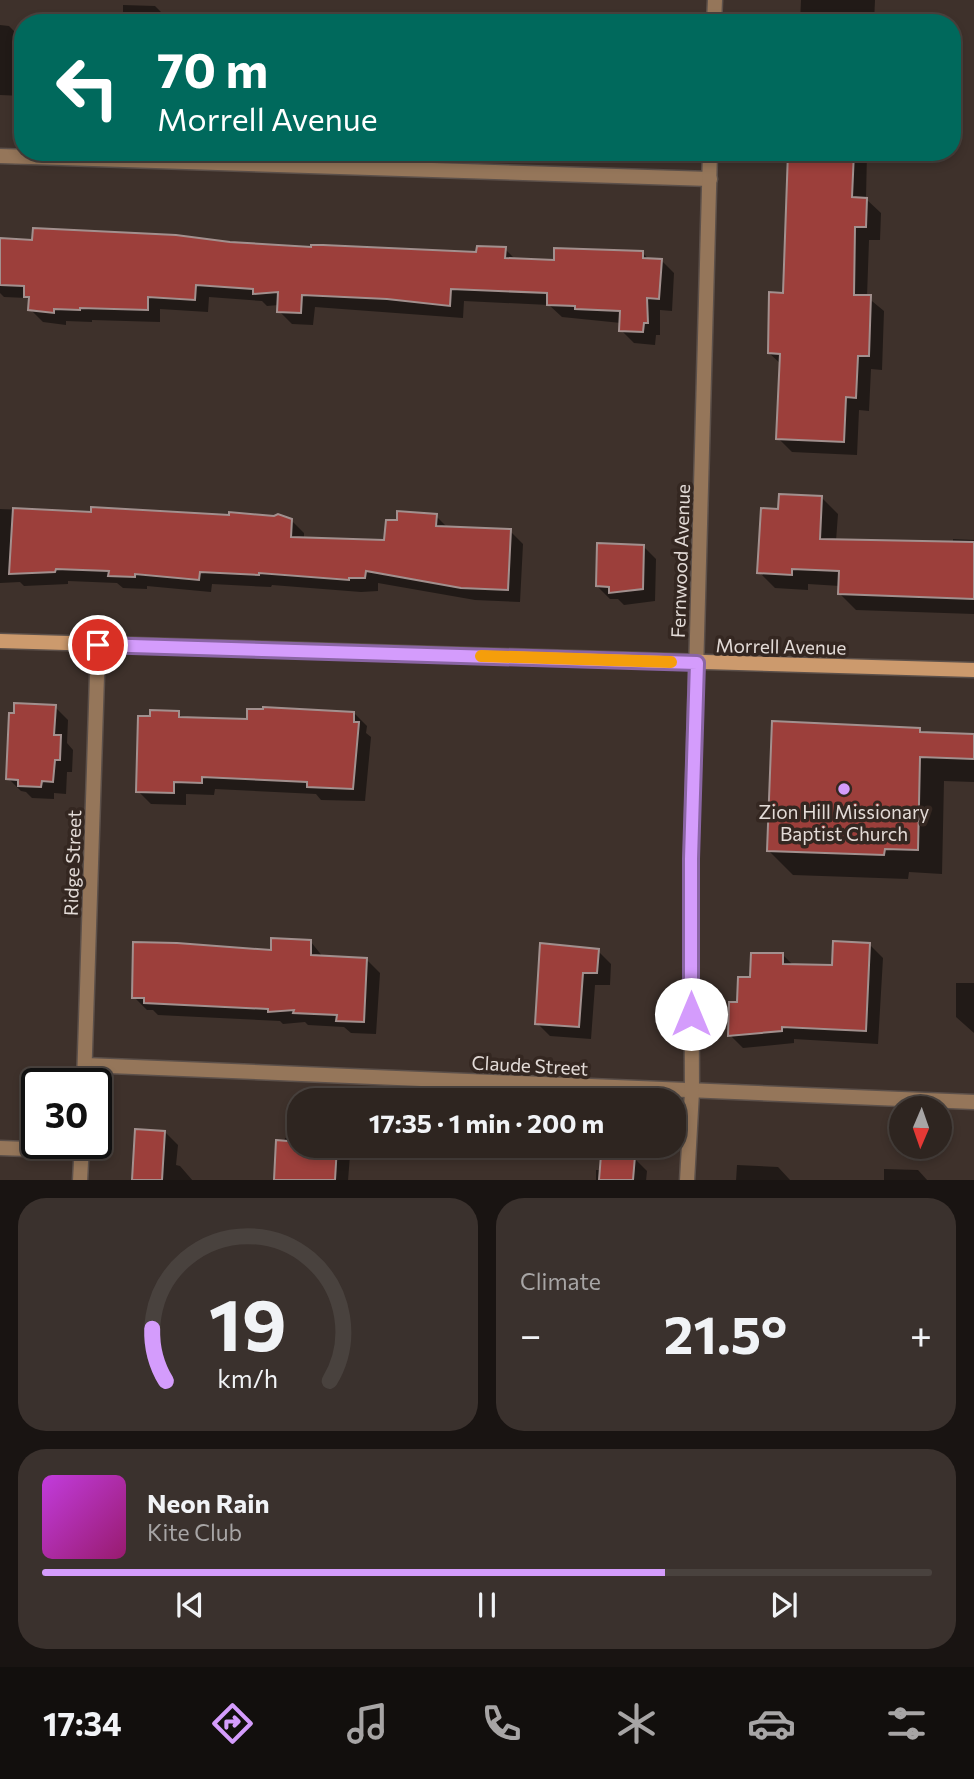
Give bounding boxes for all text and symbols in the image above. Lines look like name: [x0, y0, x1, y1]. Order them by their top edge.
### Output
text: 70 m: [157, 38, 268, 98]
icon: left: [42, 42, 133, 133]
text: Morrell Avenue: [157, 98, 378, 138]
street label: Fernwood Avenue: [666, 483, 694, 639]
pin: [68, 615, 128, 675]
icon: arrive: [79, 626, 117, 664]
street label: Morrell Avenue: [715, 633, 847, 659]
marker: Zion Hill Missionary Baptist Church: [836, 781, 852, 797]
place label: Zion Hill Missionary Baptist Church: [759, 800, 930, 845]
street label: Ridge Street: [59, 809, 85, 916]
position arrow: [654, 977, 728, 1051]
street label: Claude Street: [471, 1050, 589, 1080]
speed limit sign: 30: [21, 1068, 112, 1159]
north arrow: [889, 1096, 952, 1158]
map controls: [889, 1096, 952, 1159]
text: 17:35 · 1 min · 200 m: [369, 1107, 604, 1138]
text: Climate: [520, 1267, 601, 1295]
text: 19: [209, 1277, 287, 1366]
text: 21.5°: [664, 1301, 787, 1365]
text: −: [520, 1310, 542, 1357]
text: +: [910, 1310, 932, 1357]
text: km/h: [218, 1362, 278, 1392]
text: Neon Rain: [147, 1487, 270, 1518]
text: Kite Club: [147, 1518, 242, 1546]
icon: previous: [171, 1586, 209, 1624]
icon: pause: [468, 1586, 506, 1624]
icon: next: [765, 1586, 803, 1624]
icon: directions: [208, 1699, 257, 1748]
icon: music: [343, 1699, 392, 1748]
icon: phone: [477, 1699, 526, 1748]
icon: climate: [612, 1699, 661, 1748]
icon: car: [747, 1699, 796, 1748]
icon: filters: [882, 1699, 931, 1748]
text: 17:34: [43, 1703, 122, 1743]

